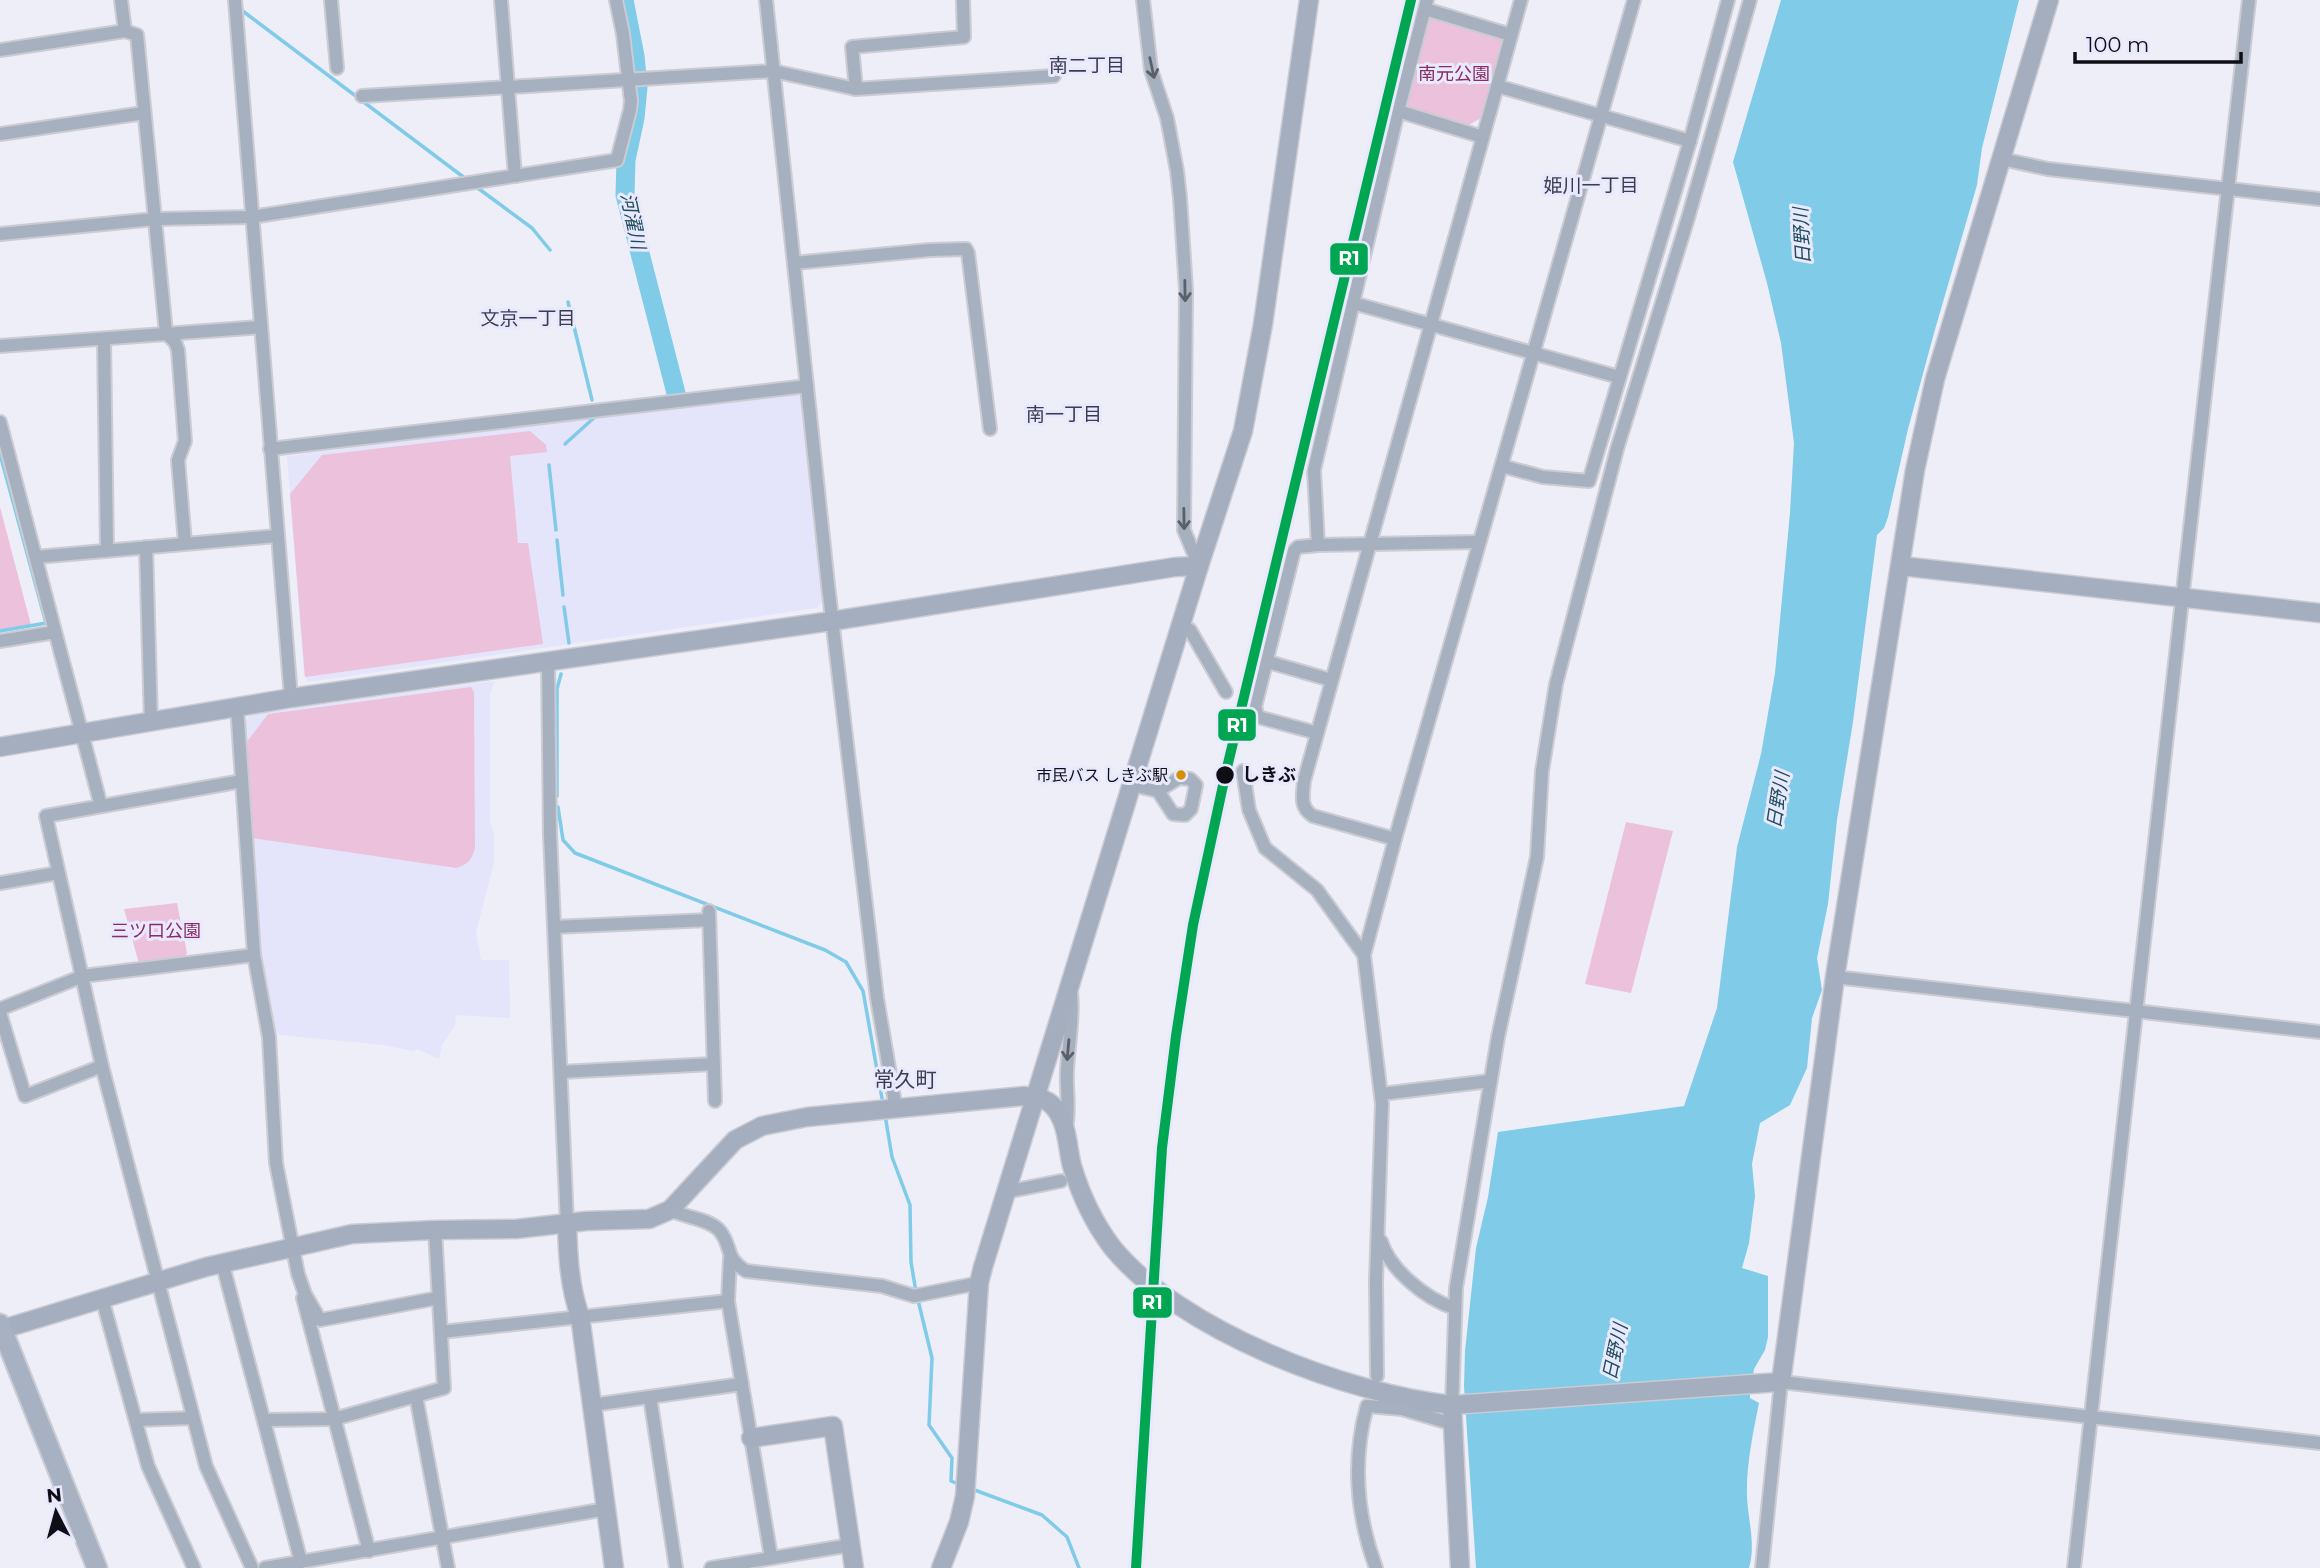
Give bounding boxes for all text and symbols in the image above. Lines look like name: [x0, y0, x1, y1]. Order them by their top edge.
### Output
scale bar: [2075, 21, 2241, 65]
text: 100 m: [2086, 32, 2149, 57]
district label: 南二丁目: [1049, 54, 1125, 77]
one-way arrow: [1145, 56, 1159, 79]
park label: 南元公園: [1418, 63, 1490, 85]
district label: 姫川一丁目: [1543, 174, 1639, 197]
water label: 河濯川: [616, 191, 651, 253]
water label: 日野川: [1789, 205, 1815, 265]
line badge: R1: [1329, 242, 1369, 276]
text: R1: [1338, 247, 1360, 270]
one-way arrow: [1179, 280, 1192, 303]
district label: 文京一丁目: [480, 307, 576, 330]
district label: 南一丁目: [1026, 403, 1102, 426]
one-way arrow: [1177, 507, 1191, 530]
line badge: R1: [1217, 708, 1257, 742]
text: R1: [1226, 714, 1248, 737]
marker: しきぶ: [1214, 764, 1236, 786]
place label: しきぶ: [1242, 764, 1296, 786]
place label: 市民バス しきぶ駅: [1036, 766, 1168, 785]
marker: 市民バス しきぶ駅: [1174, 768, 1188, 782]
water label: 日野川: [1762, 768, 1794, 830]
park label: 三ツ口公園: [111, 920, 201, 942]
one-way arrow: [1061, 1038, 1074, 1060]
district label: 常久町: [874, 1067, 937, 1092]
line badge: R1: [1132, 1286, 1173, 1319]
text: R1: [1141, 1291, 1163, 1314]
water label: 日野川: [1598, 1320, 1633, 1382]
north arrow: [21, 1477, 91, 1547]
text: N: [45, 1483, 63, 1508]

